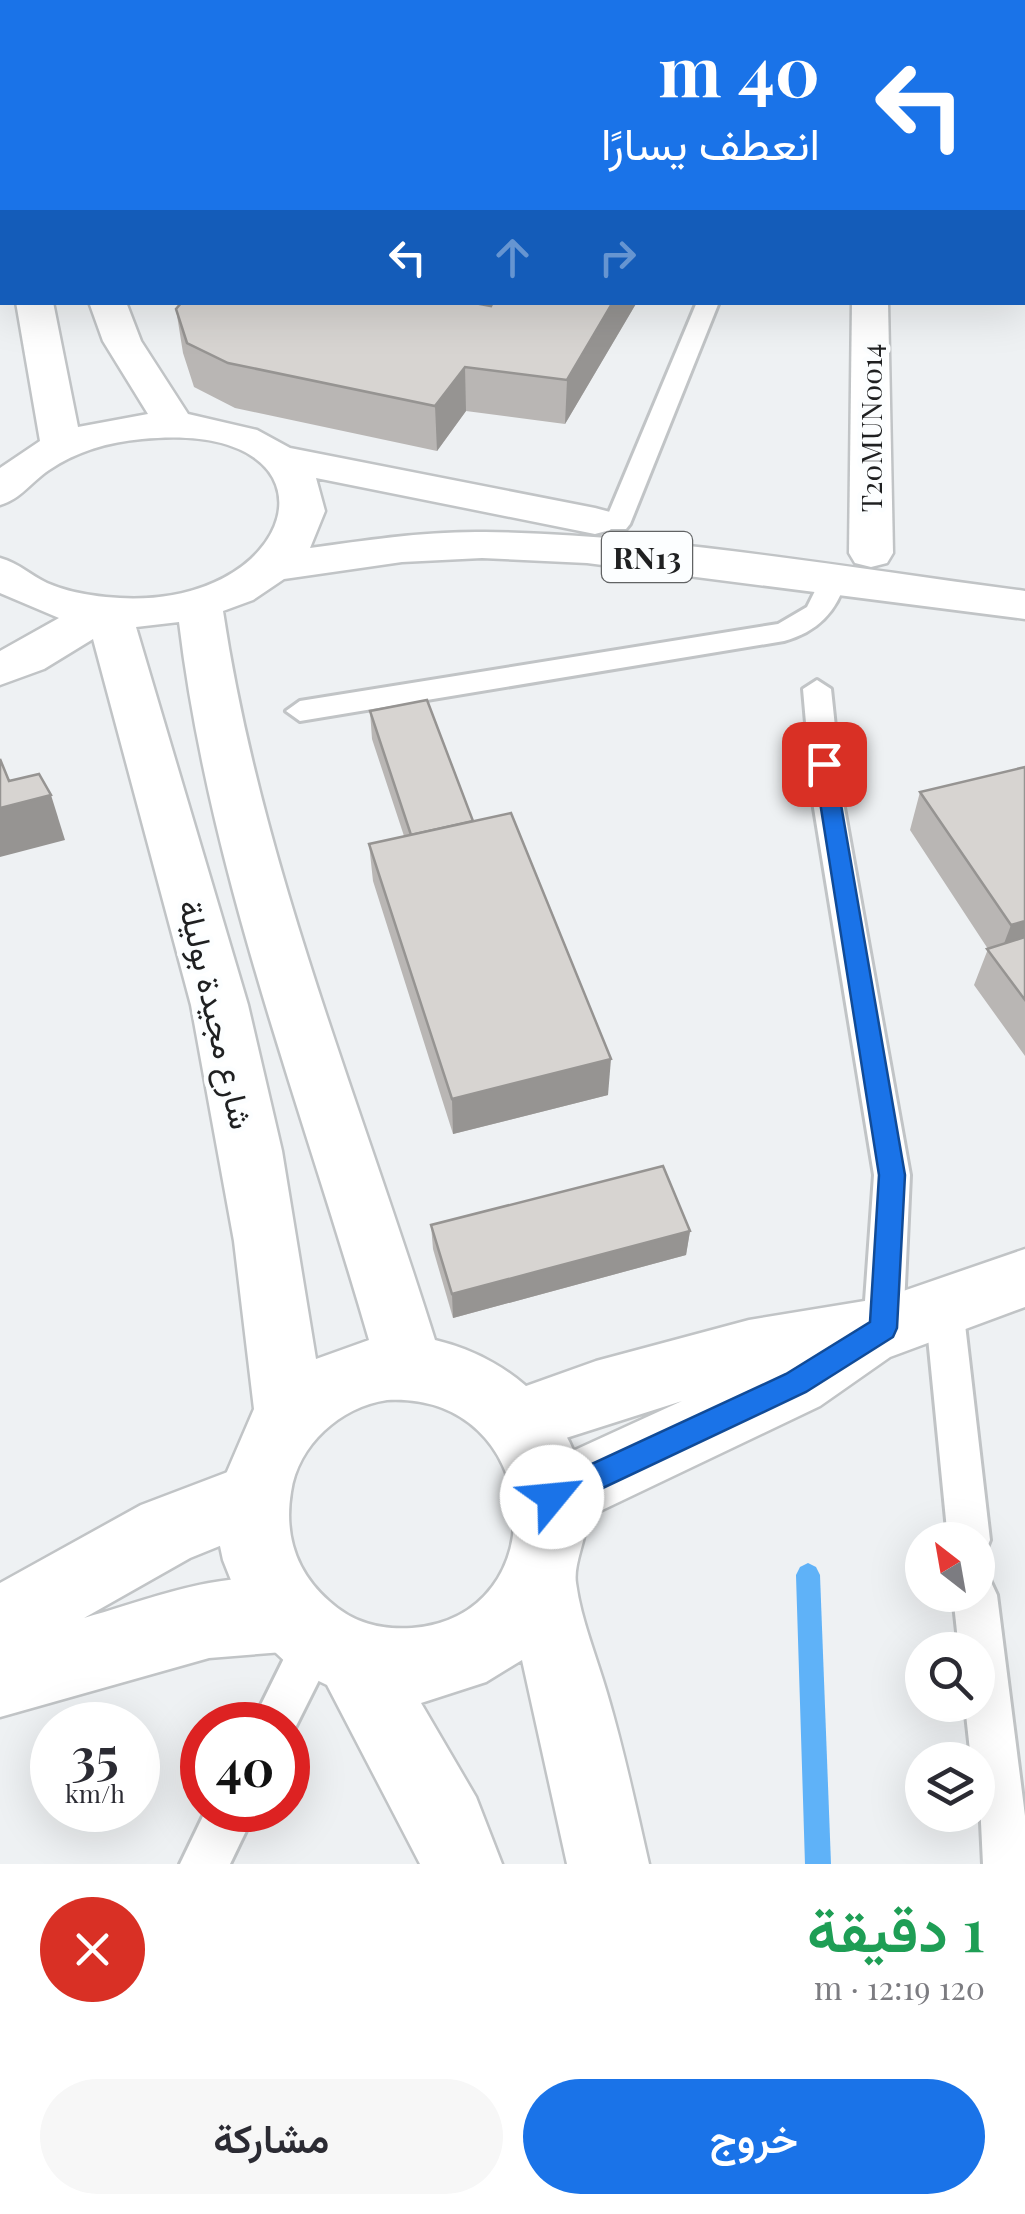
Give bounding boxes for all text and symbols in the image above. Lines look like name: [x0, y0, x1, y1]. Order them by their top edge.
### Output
text: 40 m: [658, 21, 820, 115]
icon: left: [855, 40, 985, 170]
text: انعطف يسارًا: [601, 111, 820, 171]
icon: left: [380, 230, 435, 285]
icon: ahead: [485, 230, 540, 285]
icon: right: [590, 230, 645, 285]
street label: T20MUN0014: [852, 344, 889, 512]
road number: RN13: [602, 532, 692, 582]
pin: [782, 722, 867, 807]
icon: arrive: [797, 737, 852, 792]
street label: شارع مجيدة بوليلة: [168, 895, 265, 1133]
position arrow: [500, 1445, 604, 1549]
north arrow: [905, 1522, 995, 1612]
map controls: [905, 1522, 995, 1832]
button: search: [905, 1632, 995, 1722]
speed limit sign: 40: [180, 1702, 310, 1832]
text: 35: [71, 1721, 119, 1788]
button: layers: [905, 1742, 995, 1832]
text: km/h: [65, 1776, 125, 1809]
text: 1 دقيقة: [807, 1887, 985, 1967]
button: close: [40, 1897, 145, 2002]
text: 120 m · 12:19: [814, 1965, 985, 2008]
button: مشاركة: [40, 2079, 503, 2194]
button: خروج: [523, 2079, 985, 2194]

